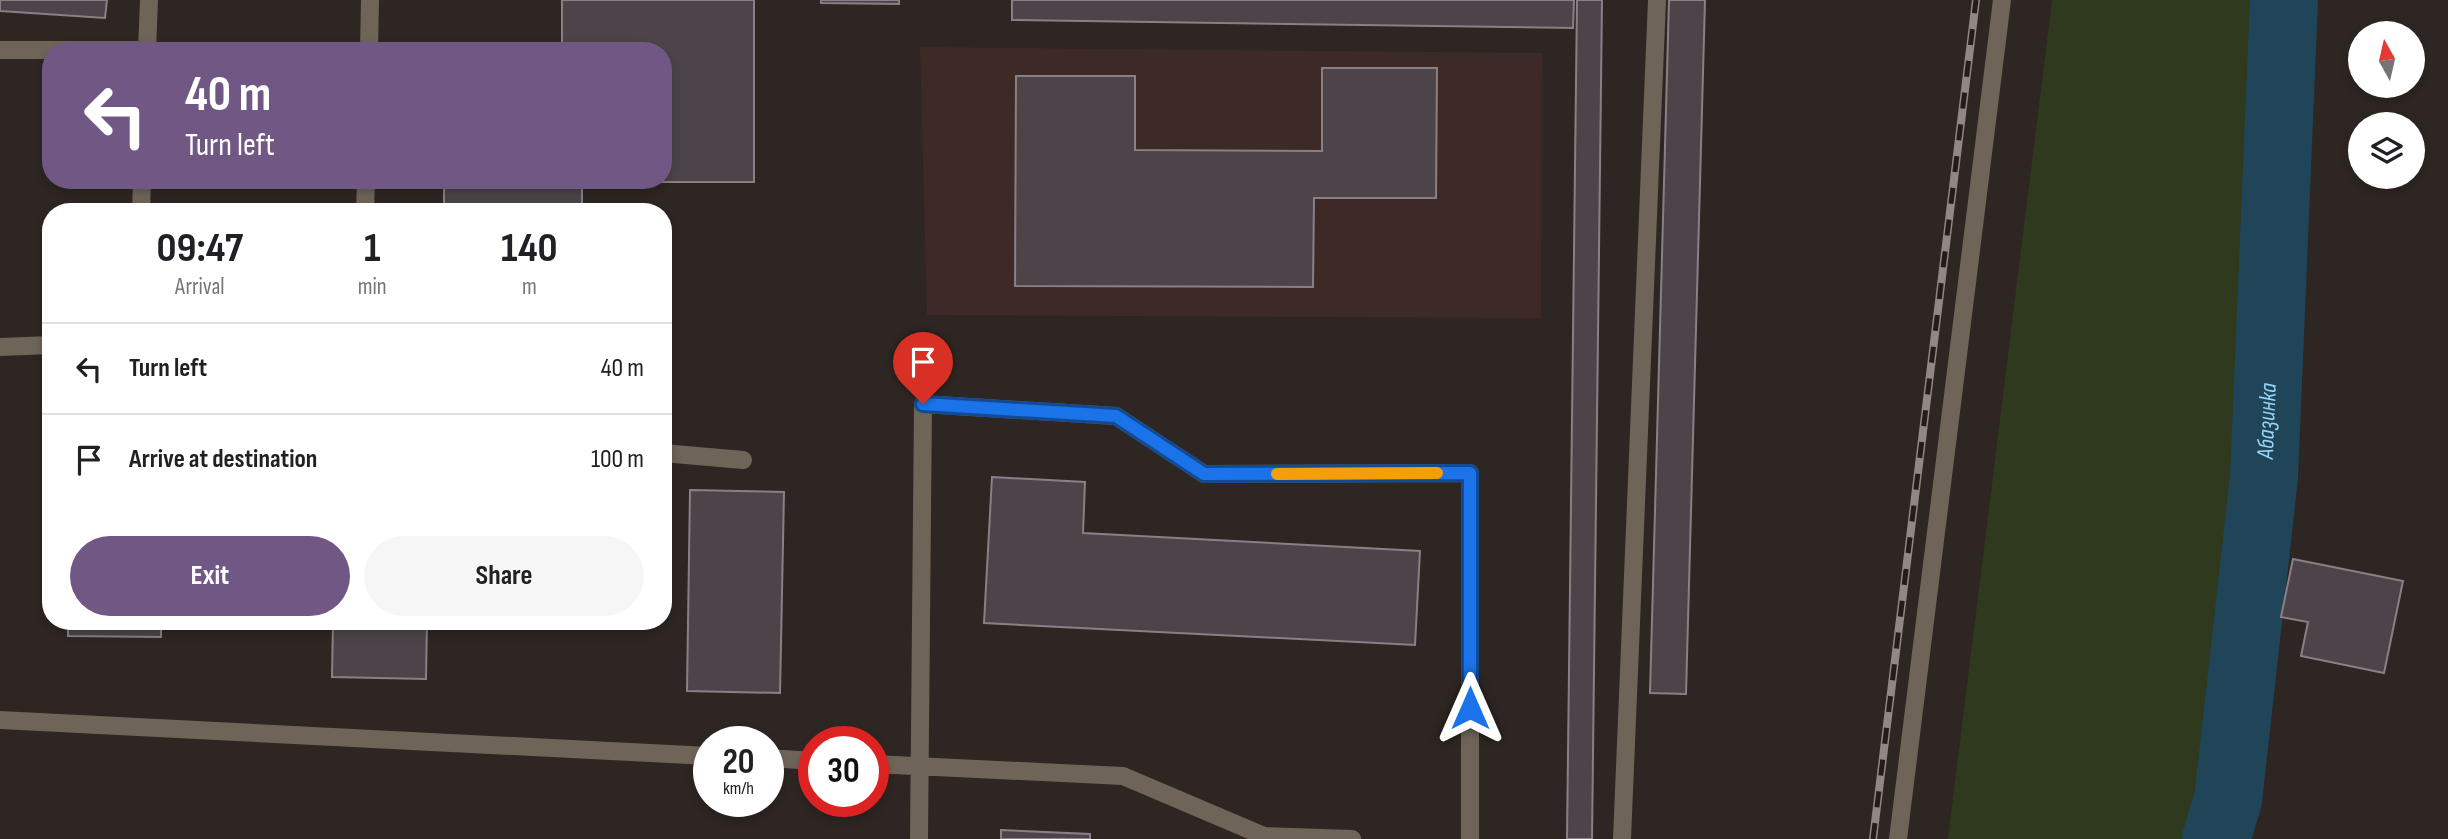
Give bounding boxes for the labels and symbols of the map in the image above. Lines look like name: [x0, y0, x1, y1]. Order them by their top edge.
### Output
north arrow: [2348, 21, 2426, 98]
pin: [893, 332, 953, 404]
water label: Абазинка: [2251, 382, 2283, 460]
position arrow: [1433, 671, 1507, 745]
speed limit sign: 30: [798, 726, 889, 817]

